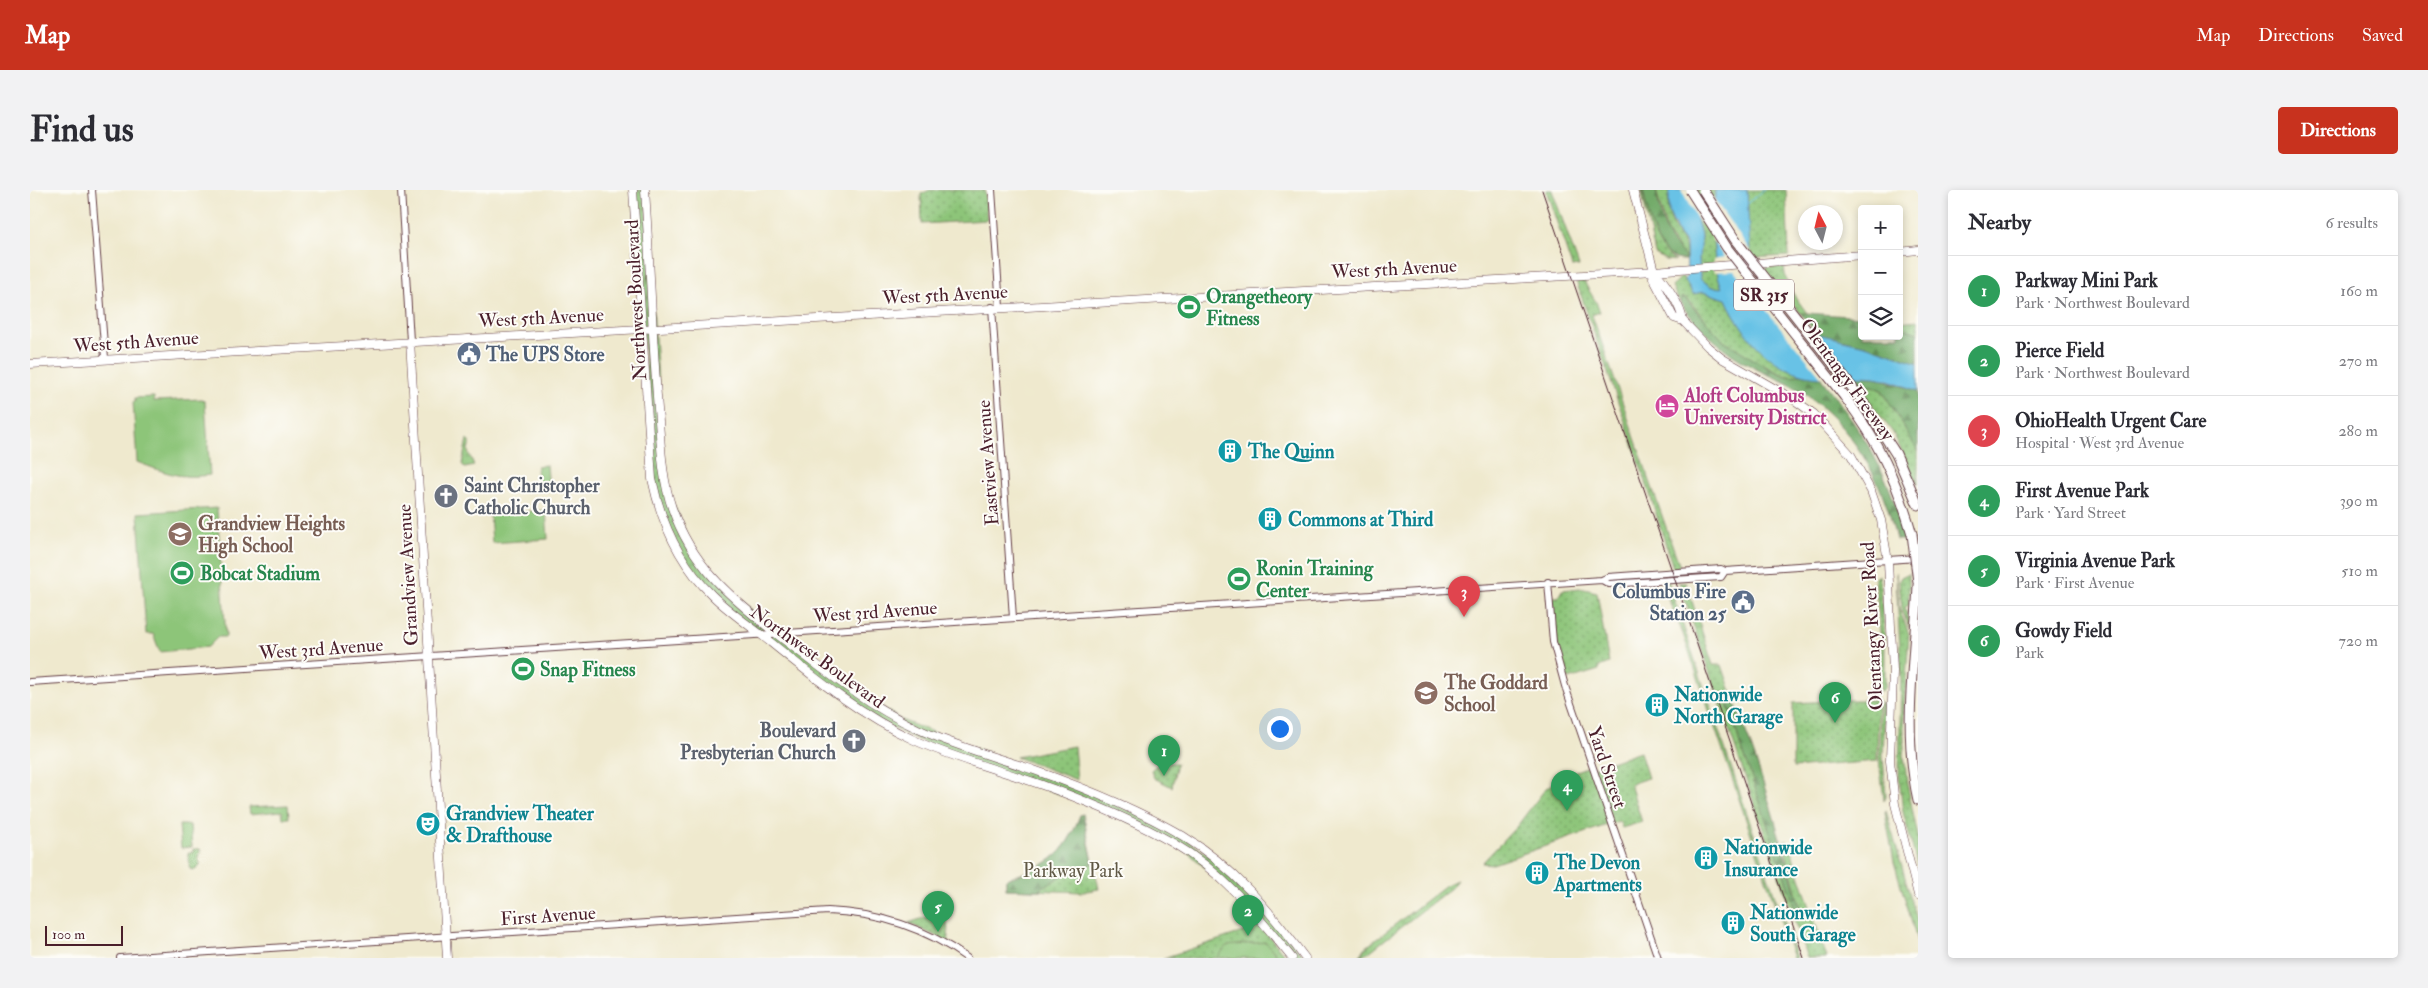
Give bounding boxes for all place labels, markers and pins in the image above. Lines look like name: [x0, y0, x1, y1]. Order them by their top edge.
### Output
place label: Orangetheory Fitness: [1206, 285, 1313, 331]
sports icon: Orangetheory Fitness: [1176, 294, 1202, 320]
public building icon: The UPS Store: [456, 341, 482, 367]
place label: The UPS Store: [485, 343, 604, 367]
place label: Aloft Columbus University District: [1683, 384, 1827, 431]
hotel icon: Aloft Columbus University District: [1654, 393, 1680, 419]
building icon: The Quinn: [1217, 438, 1243, 464]
place label: The Quinn: [1247, 440, 1335, 464]
place label: Saint Christopher Catholic Church: [464, 474, 600, 520]
church icon: Saint Christopher Catholic Church: [433, 483, 459, 509]
building icon: Commons at Third: [1257, 506, 1283, 532]
place label: Commons at Third: [1288, 508, 1434, 532]
place label: Grandview Heights High School: [198, 512, 345, 559]
school or university icon: Grandview Heights High School: [167, 521, 193, 547]
place label: Ronin Training Center: [1256, 557, 1374, 603]
sports icon: Bobcat Stadium: [169, 560, 195, 586]
place label: Bobcat Stadium: [200, 562, 320, 586]
sports icon: Ronin Training Center: [1226, 566, 1252, 592]
pin: 3: [1448, 576, 1480, 617]
place label: Columbus Fire Station 25: [1612, 580, 1727, 626]
public building icon: Columbus Fire Station 25: [1730, 589, 1756, 615]
sports icon: Snap Fitness: [510, 656, 536, 682]
place label: Snap Fitness: [540, 658, 636, 683]
place label: The Goddard School: [1443, 671, 1549, 717]
school or university icon: The Goddard School: [1413, 680, 1439, 706]
pin: 6: [1819, 682, 1851, 723]
place label: Nationwide North Garage: [1673, 683, 1783, 730]
building icon: Nationwide North Garage: [1644, 692, 1670, 718]
place label: Boulevard Presbyterian Church: [680, 719, 837, 766]
church icon: Boulevard Presbyterian Church: [841, 728, 867, 754]
pin: 1: [1148, 735, 1180, 776]
pin: 4: [1551, 770, 1583, 811]
place label: Grandview Theater & Drafthouse: [446, 802, 595, 848]
theatre icon: Grandview Theater & Drafthouse: [415, 811, 441, 837]
place label: Nationwide Insurance: [1723, 836, 1812, 882]
building icon: Nationwide Insurance: [1693, 845, 1719, 871]
place label: The Devon Apartments: [1553, 851, 1642, 898]
building icon: The Devon Apartments: [1524, 860, 1550, 886]
pin: 5: [922, 891, 954, 932]
pin: 2: [1232, 895, 1264, 936]
place label: Nationwide South Garage: [1749, 901, 1856, 948]
building icon: Nationwide South Garage: [1720, 910, 1746, 936]

